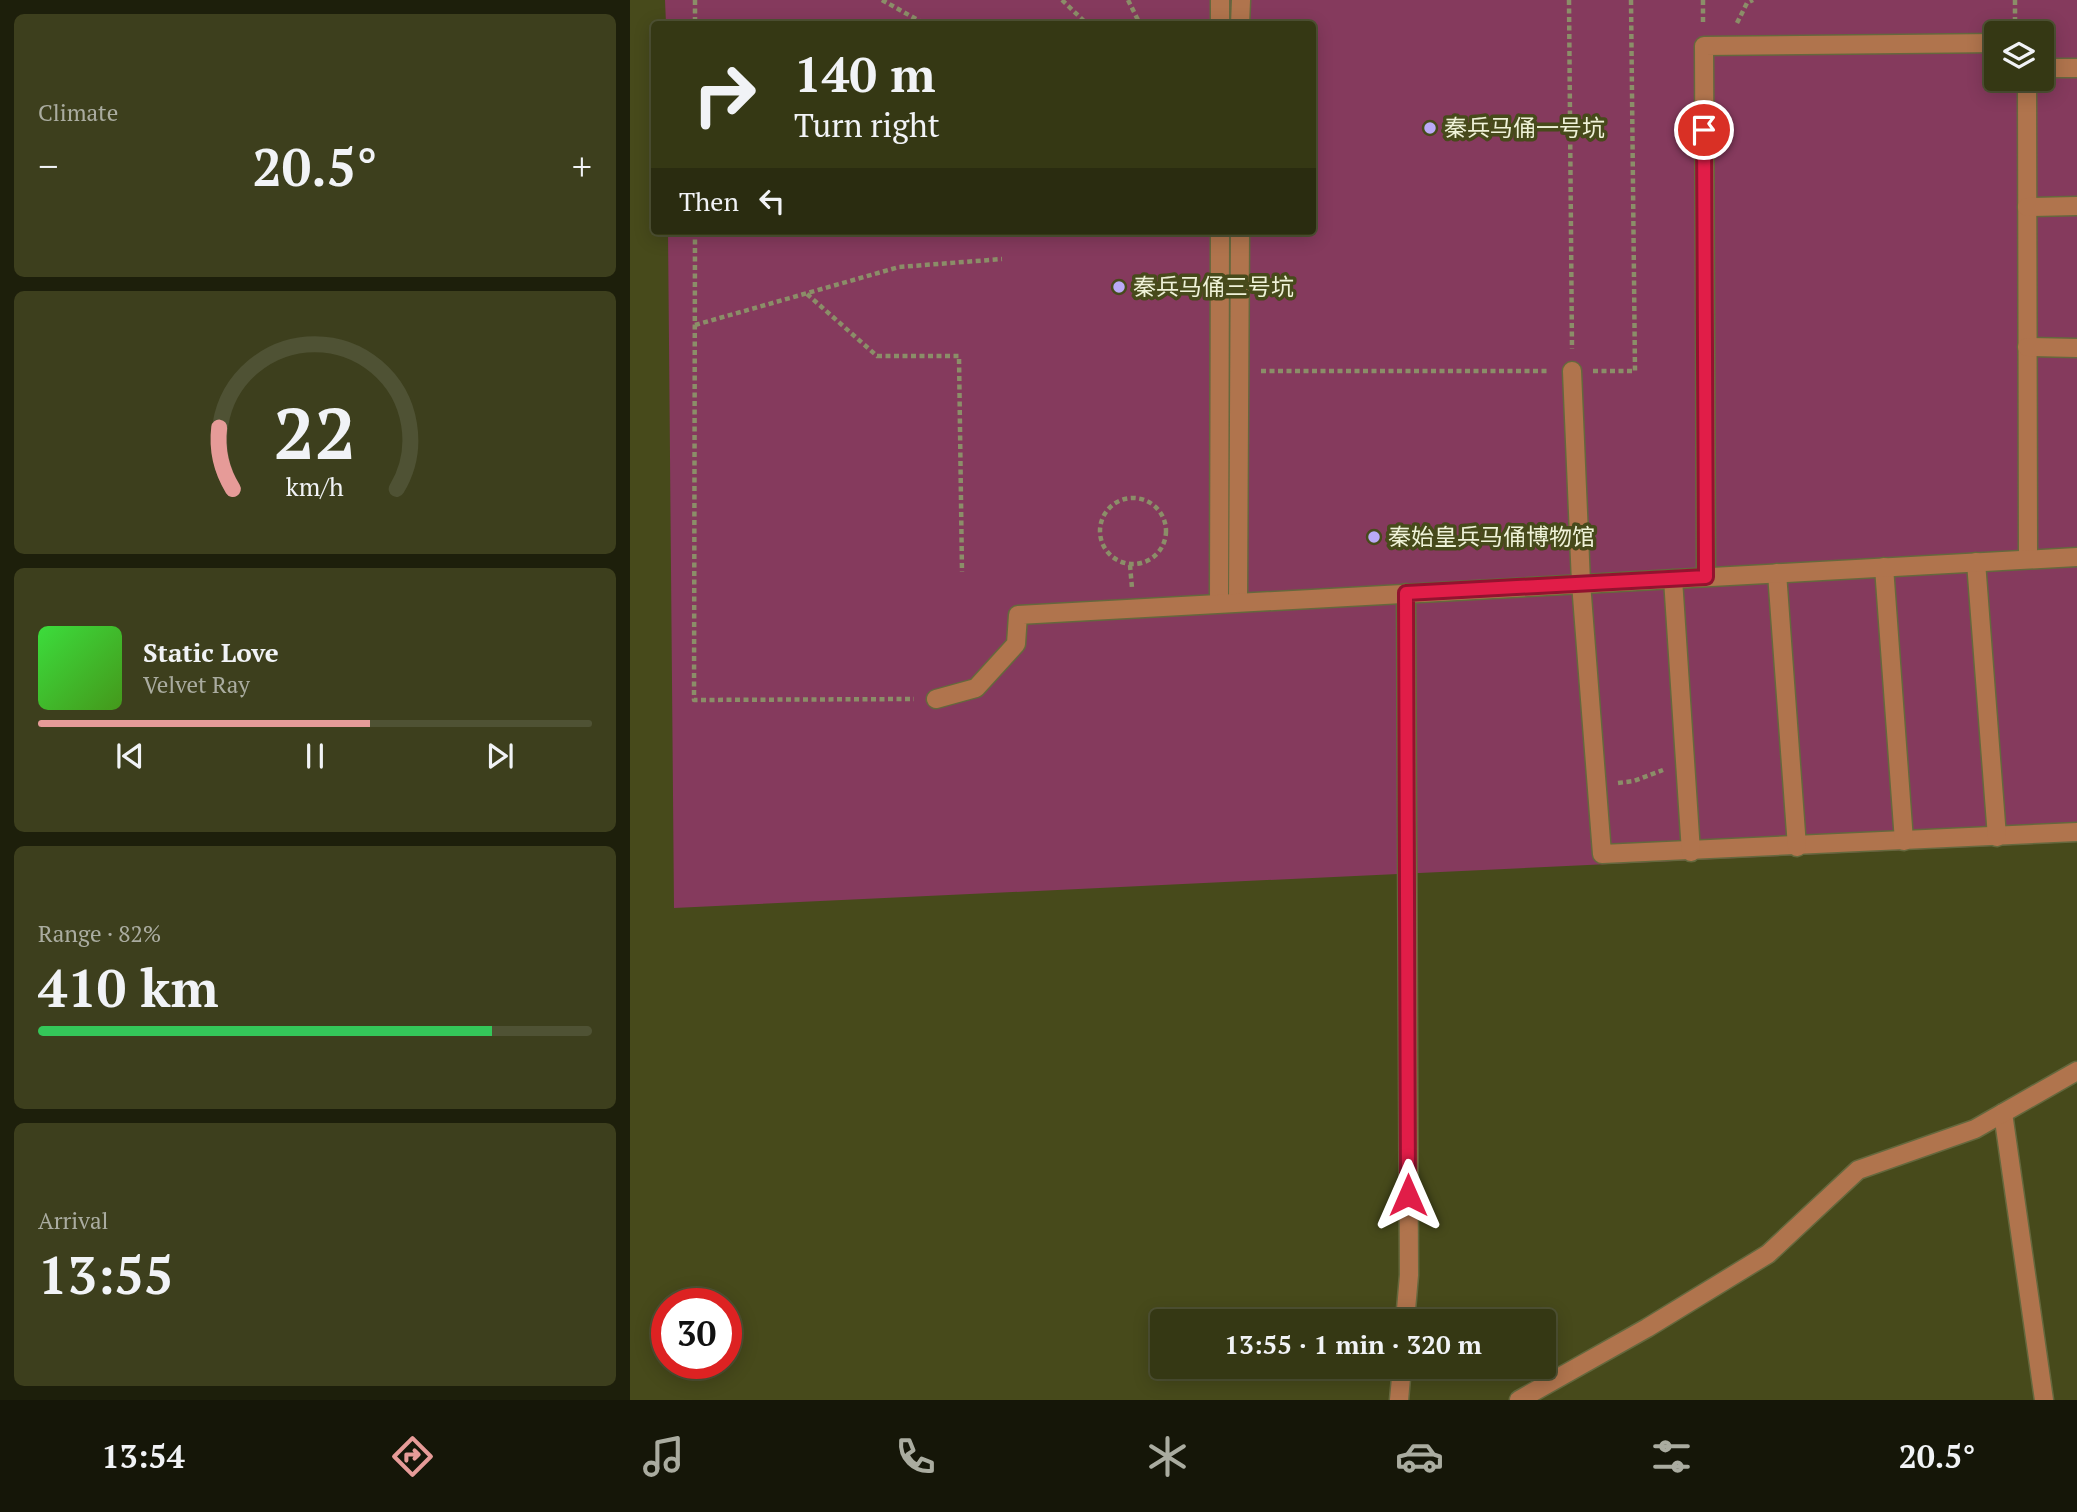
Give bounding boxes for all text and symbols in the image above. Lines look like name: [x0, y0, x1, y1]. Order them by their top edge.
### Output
map controls: [1984, 21, 2054, 91]
button: layers: [1984, 21, 2054, 91]
text: 140 m: [794, 41, 936, 106]
icon: right: [679, 49, 770, 140]
text: Climate: [38, 97, 118, 128]
pin: [1674, 100, 1734, 160]
text: Turn right: [794, 104, 940, 146]
icon: arrive: [1685, 111, 1723, 149]
place label: 秦兵马俑一号坑: [1444, 112, 1605, 143]
marker: 秦兵马俑一号坑: [1422, 120, 1438, 136]
text: 20.5°: [252, 132, 378, 201]
text: −: [38, 141, 58, 191]
text: +: [572, 141, 592, 191]
icon: left: [753, 182, 791, 220]
text: Then: [679, 184, 739, 218]
place label: 秦兵马俑三号坑: [1133, 271, 1294, 302]
marker: 秦兵马俑三号坑: [1111, 279, 1127, 295]
text: 22: [274, 383, 356, 480]
text: km/h: [286, 470, 344, 503]
place label: 秦始皇兵马俑博物馆: [1388, 521, 1595, 552]
marker: 秦始皇兵马俑博物馆: [1366, 529, 1382, 545]
text: Static Love: [143, 635, 279, 669]
text: Velvet Ray: [143, 669, 250, 700]
icon: previous: [111, 737, 149, 775]
icon: pause: [296, 737, 334, 775]
icon: next: [481, 737, 519, 775]
text: Range · 82%: [38, 918, 161, 949]
text: 410 km: [38, 953, 219, 1022]
position arrow: [1371, 1158, 1445, 1232]
text: Arrival: [38, 1205, 109, 1236]
text: 13:55: [38, 1240, 173, 1309]
speed limit sign: 30: [651, 1288, 742, 1379]
text: 13:55 · 1 min · 320 m: [1224, 1327, 1482, 1361]
icon: directions: [388, 1432, 437, 1481]
icon: music: [639, 1432, 688, 1481]
icon: phone: [891, 1432, 940, 1481]
icon: climate: [1143, 1432, 1192, 1481]
icon: car: [1395, 1432, 1444, 1481]
icon: filters: [1647, 1432, 1696, 1481]
text: 13:54: [101, 1435, 185, 1477]
text: 20.5°: [1899, 1435, 1976, 1477]

